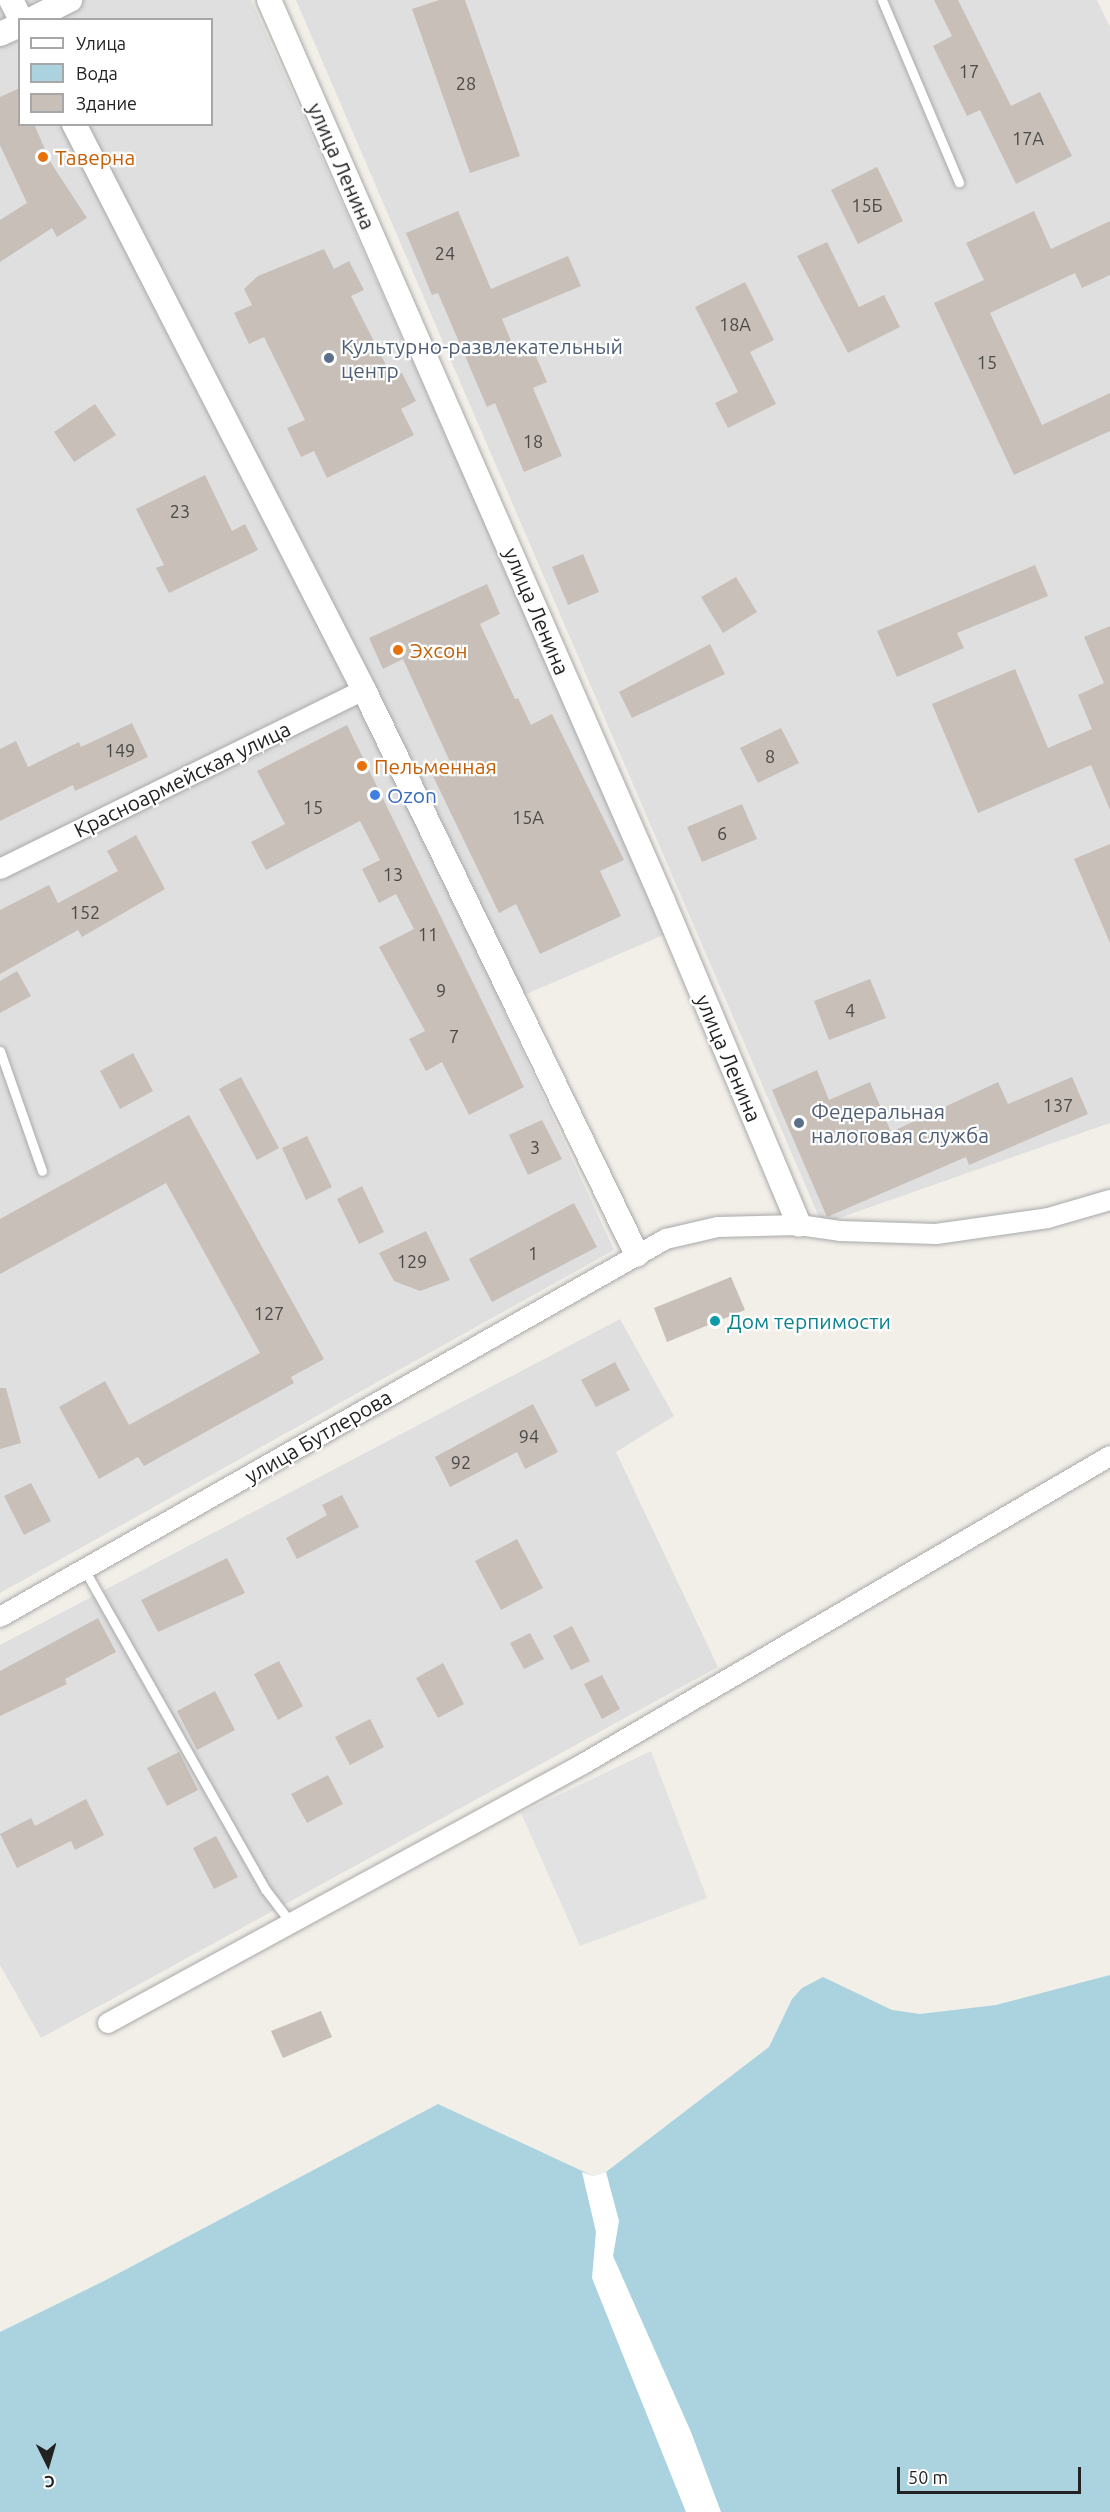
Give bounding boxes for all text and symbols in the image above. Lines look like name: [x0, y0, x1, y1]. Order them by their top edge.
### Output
legend: [18, 18, 213, 126]
text: Улица: [76, 33, 126, 53]
house number: 17: [959, 60, 979, 82]
text: Вода: [76, 63, 118, 83]
house number: 28: [456, 72, 476, 94]
text: Здание: [76, 93, 137, 113]
street label: улица Ленина: [303, 99, 381, 233]
house number: 17А: [1012, 127, 1044, 149]
place label: Таверна: [55, 144, 135, 170]
marker: Таверна: [36, 150, 50, 164]
house number: 15Б: [851, 194, 883, 216]
house number: 24: [435, 242, 455, 264]
house number: 18А: [719, 313, 751, 335]
place label: Культурно-развлекательный центр: [341, 333, 623, 383]
marker: Культурно-развлекательный центр: [322, 351, 336, 365]
house number: 15: [977, 351, 997, 373]
house number: 18: [523, 430, 543, 452]
house number: 23: [170, 500, 190, 522]
street label: улица Ленина: [499, 543, 575, 679]
place label: Эхсон: [410, 637, 468, 663]
marker: Эхсон: [391, 643, 405, 657]
street label: Красноармейская улица: [70, 716, 294, 842]
house number: 149: [105, 739, 135, 761]
house number: 8: [765, 745, 775, 767]
place label: Пельменная: [374, 753, 497, 779]
marker: Пельменная: [355, 759, 369, 773]
place label: Ozon: [387, 782, 437, 808]
marker: Ozon: [368, 788, 382, 802]
house number: 15: [303, 796, 323, 818]
house number: 15А: [512, 806, 544, 828]
house number: 6: [717, 822, 727, 844]
house number: 13: [383, 863, 403, 885]
house number: 152: [70, 901, 100, 923]
house number: 11: [418, 923, 438, 945]
house number: 9: [436, 979, 446, 1001]
street label: улица Ленина: [691, 990, 767, 1126]
house number: 4: [845, 999, 855, 1021]
house number: 7: [449, 1025, 459, 1047]
house number: 137: [1043, 1094, 1073, 1116]
place label: Федеральная налоговая служба: [811, 1098, 989, 1148]
marker: Федеральная налоговая служба: [792, 1116, 806, 1130]
house number: 3: [530, 1136, 540, 1158]
house number: 1: [528, 1242, 538, 1264]
house number: 129: [397, 1250, 427, 1272]
house number: 127: [254, 1302, 284, 1324]
place label: Дом терпимости: [727, 1308, 891, 1334]
marker: Дом терпимости: [708, 1314, 722, 1328]
street label: улица Бутлерова: [240, 1384, 396, 1488]
house number: 94: [519, 1425, 539, 1447]
house number: 92: [451, 1451, 471, 1473]
north arrow: [18, 2434, 78, 2494]
scale bar: [900, 2455, 1084, 2493]
text: 50 m: [908, 2467, 948, 2487]
text: С: [44, 2473, 55, 2491]

